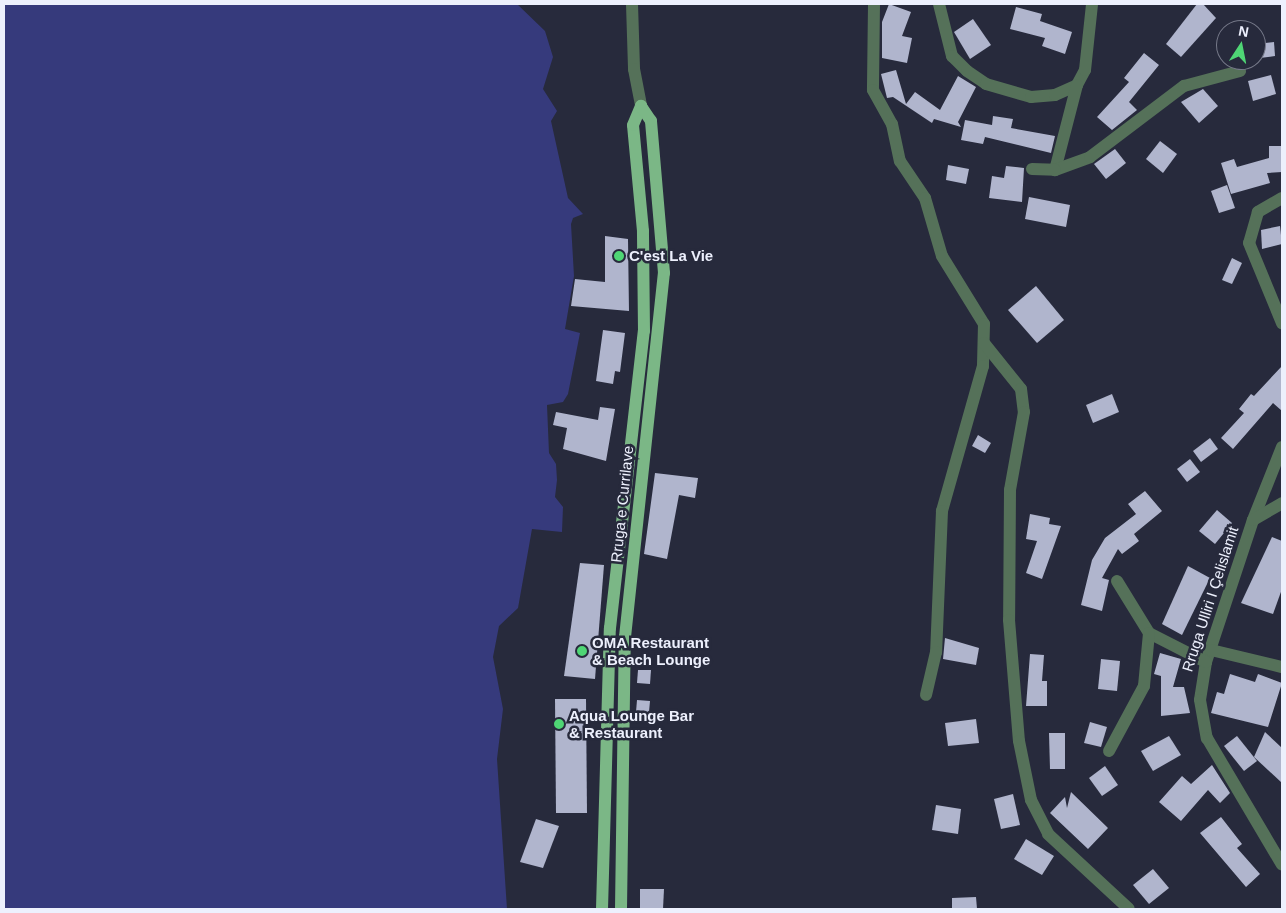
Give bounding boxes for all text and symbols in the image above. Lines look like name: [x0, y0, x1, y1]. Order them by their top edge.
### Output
north arrow: [1216, 20, 1266, 70]
text: N: [1237, 22, 1250, 40]
place label: C'est La Vie: [629, 247, 713, 265]
marker: C'est La Vie: [613, 250, 625, 262]
street label: Rruga e Currilave: [607, 445, 637, 563]
street label: Rruga Ulliri I Çelislamit: [1178, 524, 1242, 674]
place label: OMA Restaurant & Beach Lounge: [592, 633, 710, 668]
marker: OMA Restaurant & Beach Lounge: [576, 645, 588, 657]
place label: Aqua Lounge Bar & Restaurant: [569, 706, 694, 741]
marker: Aqua Lounge Bar & Restaurant: [553, 718, 565, 730]

